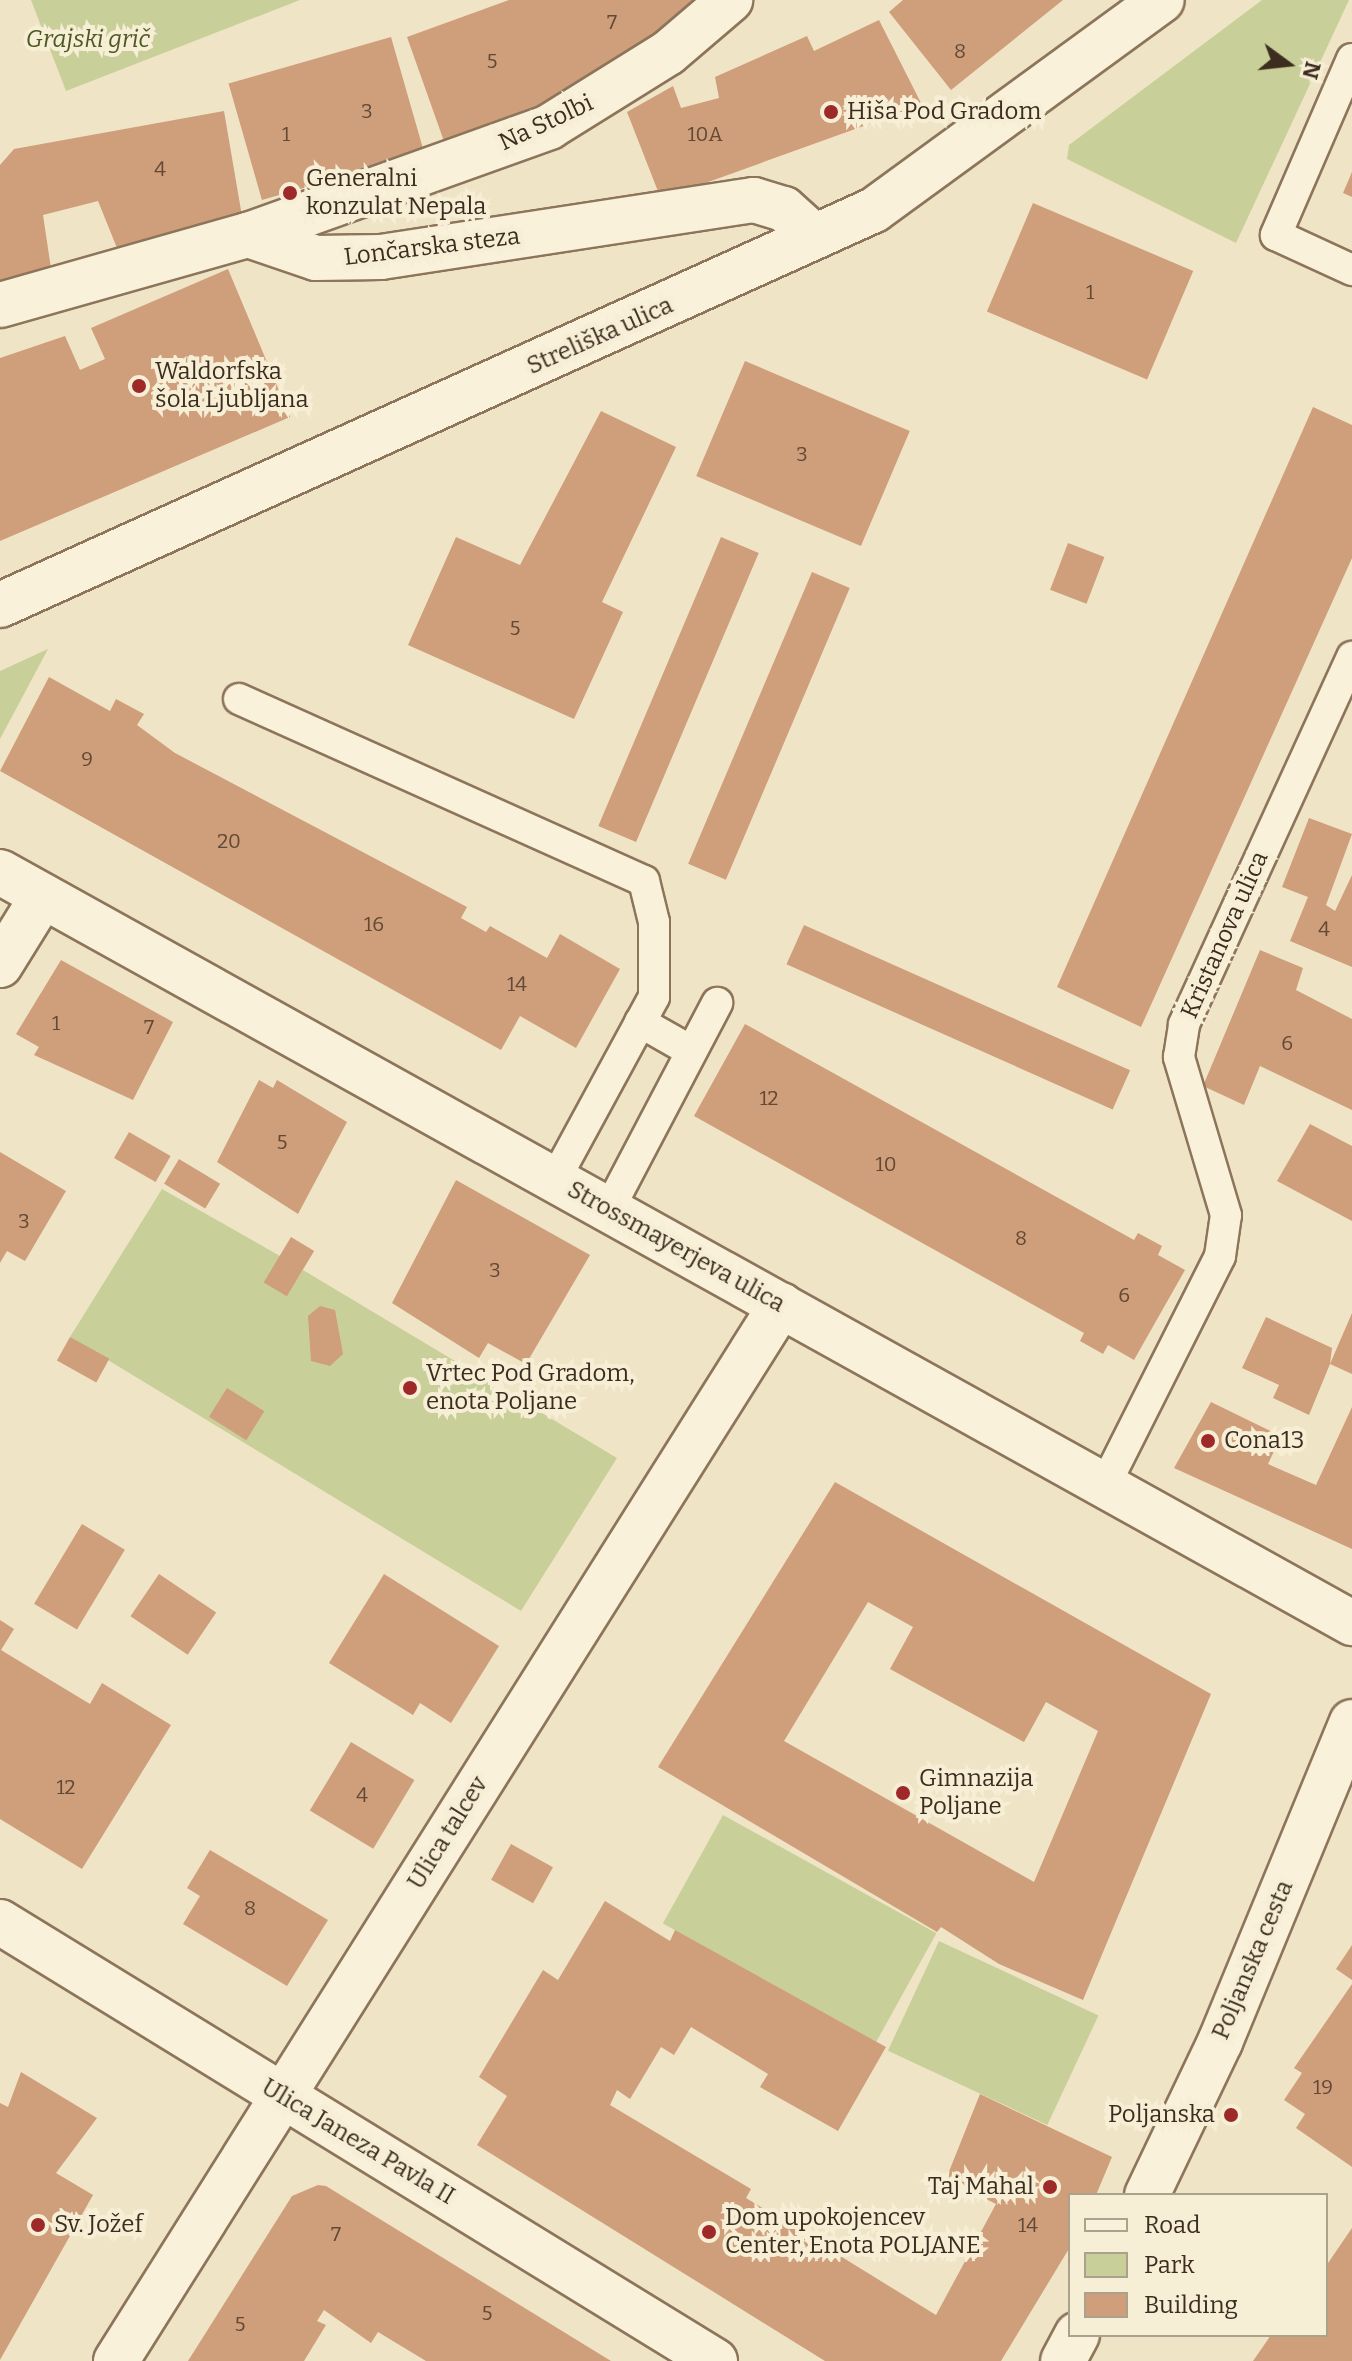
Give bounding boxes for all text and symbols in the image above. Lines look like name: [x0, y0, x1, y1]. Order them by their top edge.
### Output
house number: 7: [607, 10, 617, 34]
north arrow: [1248, 24, 1328, 104]
park label: Grajski grič: [26, 26, 150, 54]
house number: 8: [954, 39, 966, 63]
house number: 5: [487, 49, 497, 73]
text: N: [1296, 59, 1327, 82]
street label: Na Stolbi: [494, 89, 598, 157]
place label: Hiša Pod Gradom: [847, 98, 1041, 126]
house number: 3: [361, 99, 373, 123]
marker: Hiša Pod Gradom: [822, 103, 840, 121]
house number: 1: [282, 122, 290, 146]
house number: 10A: [687, 122, 723, 146]
house number: 4: [154, 157, 166, 181]
place label: Generalni konzulat Nepala: [306, 165, 486, 221]
marker: Generalni konzulat Nepala: [281, 184, 299, 202]
street label: Lončarska steza: [342, 222, 522, 272]
house number: 1: [1086, 280, 1094, 304]
street label: Streliška ulica: [523, 291, 677, 381]
place label: Waldorfska šola Ljubljana: [155, 358, 309, 414]
marker: Waldorfska šola Ljubljana: [130, 377, 148, 395]
house number: 3: [796, 442, 808, 466]
house number: 5: [510, 616, 520, 640]
house number: 9: [81, 747, 93, 771]
house number: 20: [217, 829, 241, 853]
street label: Kristanova ulica: [1175, 847, 1275, 1023]
house number: 16: [364, 912, 384, 936]
house number: 4: [1318, 917, 1330, 941]
house number: 14: [507, 972, 527, 996]
house number: 1: [52, 1011, 60, 1035]
house number: 7: [144, 1015, 154, 1039]
house number: 6: [1281, 1031, 1293, 1055]
house number: 12: [760, 1086, 778, 1110]
house number: 5: [277, 1130, 287, 1154]
house number: 10: [876, 1152, 896, 1176]
street label: Strossmayerjeva ulica: [562, 1175, 790, 1319]
house number: 3: [18, 1209, 30, 1233]
house number: 8: [1015, 1226, 1027, 1250]
house number: 3: [489, 1258, 501, 1282]
house number: 6: [1118, 1283, 1130, 1307]
place label: Vrtec Pod Gradom, enota Poljane: [426, 1360, 635, 1416]
marker: Vrtec Pod Gradom, enota Poljane: [401, 1379, 419, 1397]
place label: Cona13: [1224, 1427, 1304, 1455]
marker: Cona13: [1199, 1432, 1217, 1450]
place label: Gimnazija Poljane: [919, 1765, 1033, 1821]
street label: Ulica talcev: [402, 1771, 494, 1895]
house number: 12: [57, 1775, 75, 1799]
house number: 4: [356, 1783, 368, 1807]
marker: Gimnazija Poljane: [894, 1784, 912, 1802]
street label: Poljanska cesta: [1207, 1876, 1299, 2044]
house number: 8: [244, 1896, 256, 1920]
street label: Ulica Janeza Pavla II: [256, 2073, 460, 2211]
house number: 19: [1313, 2075, 1333, 2099]
place label: Poljanska: [1108, 2101, 1215, 2129]
marker: Poljanska: [1222, 2106, 1240, 2124]
place label: Taj Mahal: [928, 2173, 1034, 2201]
marker: Taj Mahal: [1041, 2178, 1059, 2196]
legend: [1068, 2193, 1328, 2337]
place label: Dom upokojencev Center, Enota POLJANE: [725, 2204, 981, 2260]
place label: Sv. Jožef: [54, 2211, 143, 2239]
text: Road: [1144, 2211, 1200, 2239]
house number: 14: [1018, 2213, 1038, 2237]
marker: Sv. Jožef: [29, 2216, 47, 2234]
house number: 7: [331, 2222, 341, 2246]
marker: Dom upokojencev Center, Enota POLJANE: [700, 2223, 718, 2241]
text: Park: [1144, 2251, 1195, 2279]
text: Building: [1144, 2291, 1238, 2319]
house number: 5: [482, 2301, 492, 2325]
house number: 5: [235, 2312, 245, 2336]

